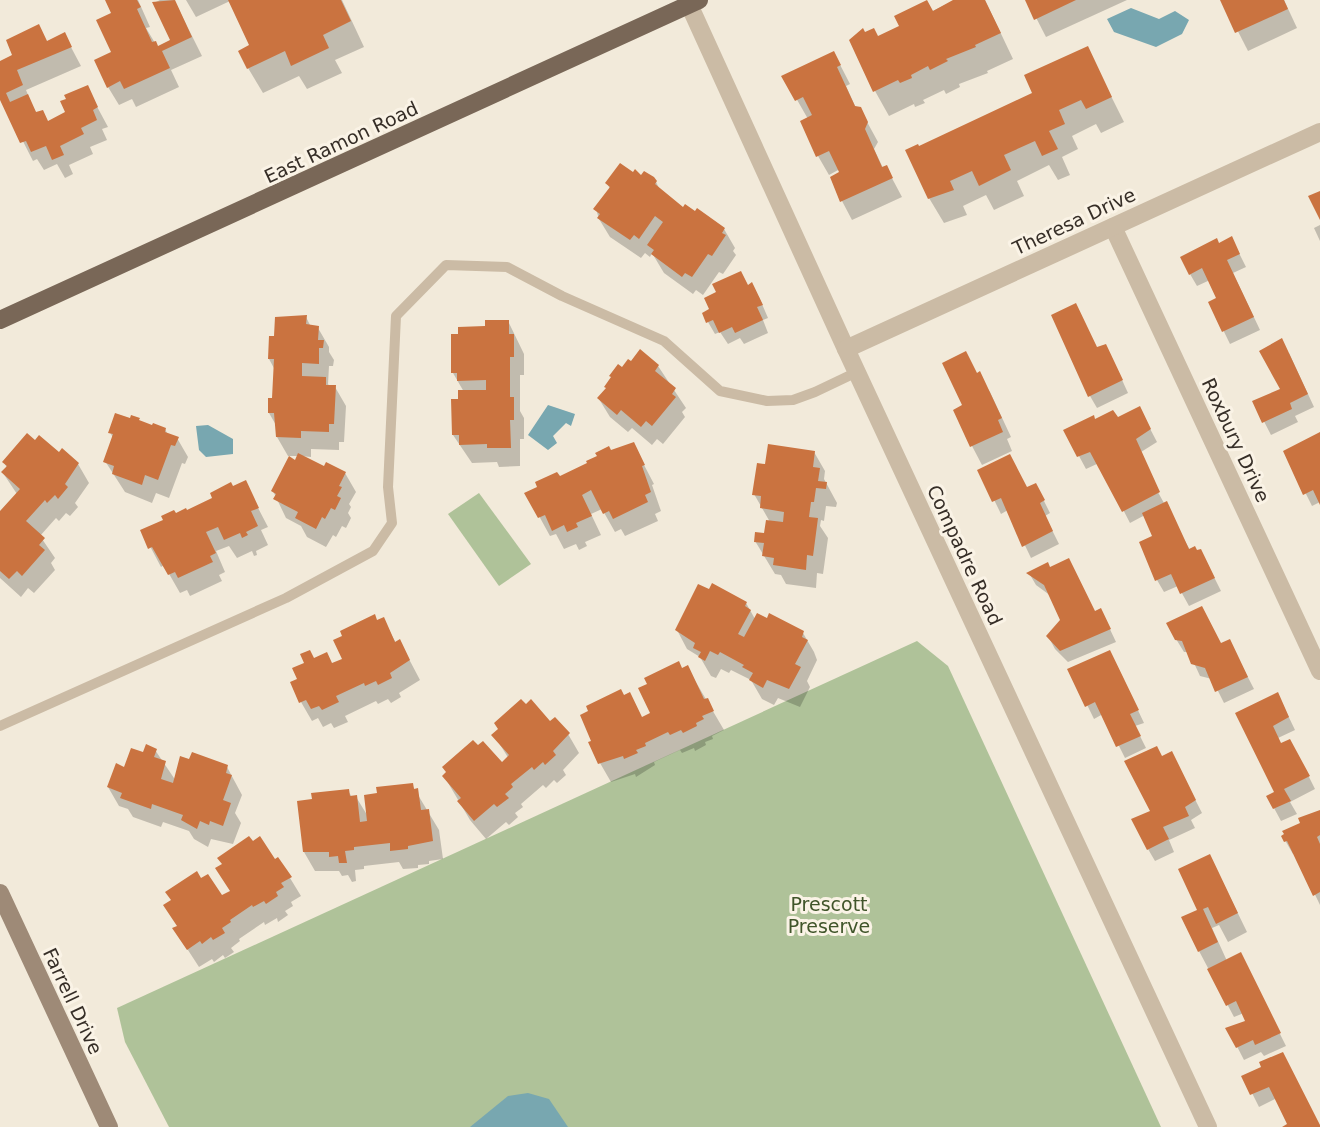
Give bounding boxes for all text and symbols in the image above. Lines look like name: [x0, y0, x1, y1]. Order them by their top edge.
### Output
street label: East Ramon Road: [261, 97, 421, 187]
street label: Theresa Drive: [1008, 183, 1139, 259]
street label: Roxbury Drive: [1198, 374, 1274, 506]
street label: Compadre Road: [923, 481, 1007, 629]
park label: Prescott Preserve: [788, 893, 870, 937]
street label: Farrell Drive: [39, 944, 107, 1058]

